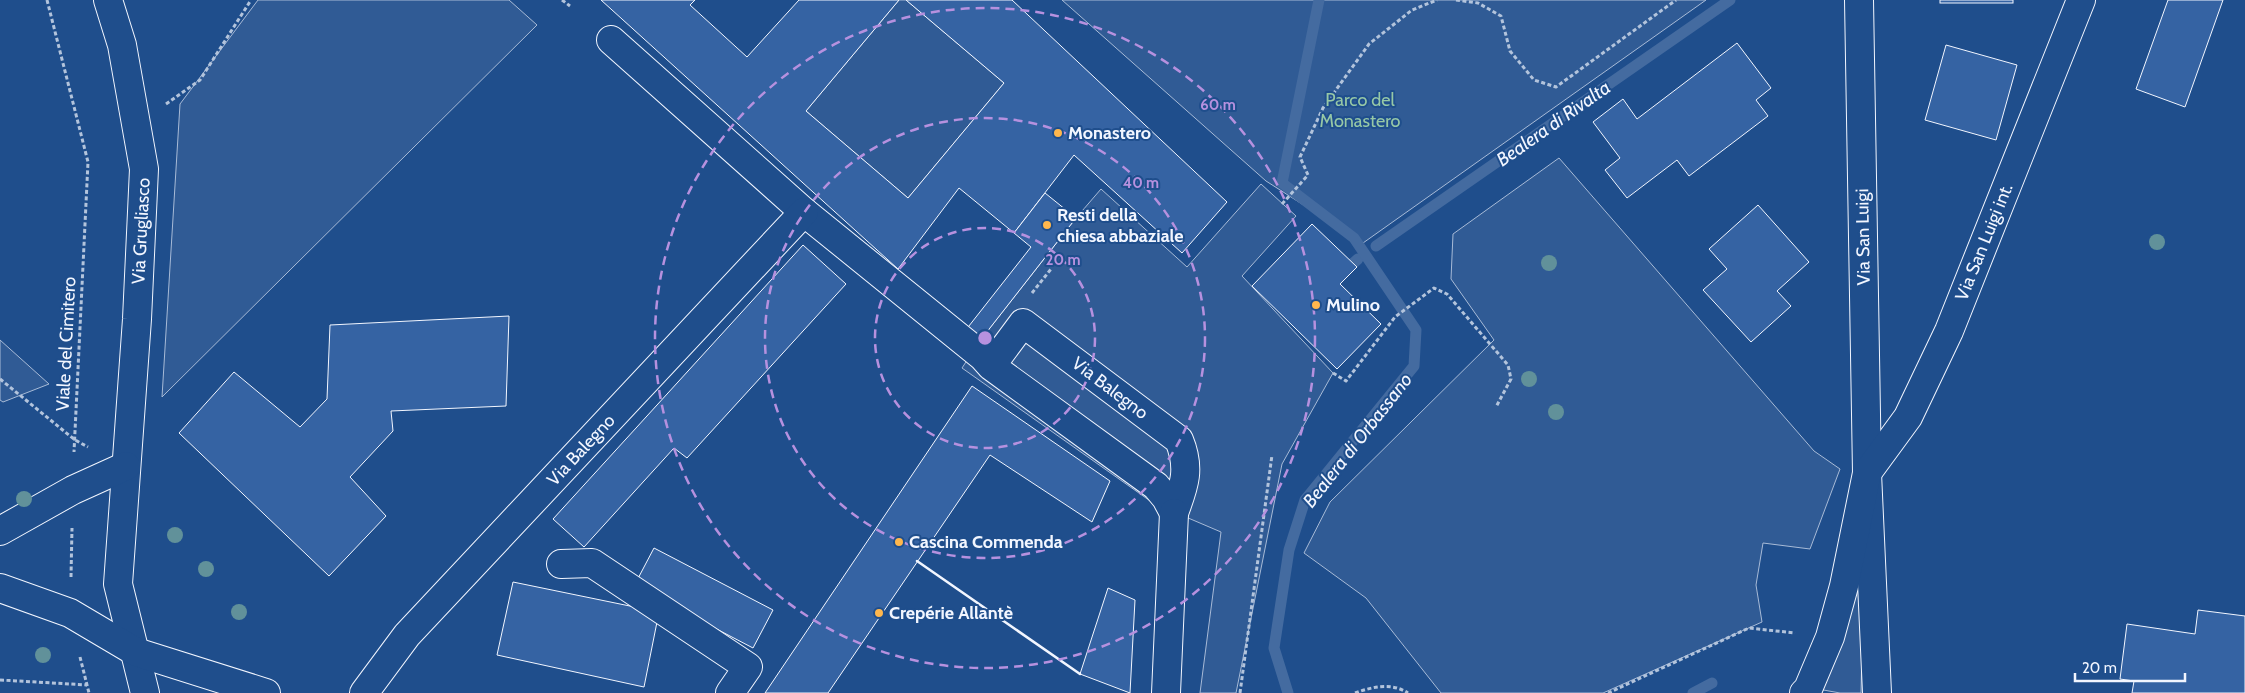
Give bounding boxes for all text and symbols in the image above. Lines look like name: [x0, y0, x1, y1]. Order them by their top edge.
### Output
water label: Bealera di Rivalta: [1492, 76, 1615, 171]
park label: Parco del Monastero: [1319, 89, 1401, 132]
text: 60 m: [1200, 96, 1236, 114]
place label: Monastero: [1068, 122, 1151, 144]
marker: Monastero: [1052, 127, 1064, 139]
text: 40 m: [1123, 174, 1159, 192]
street label: Via Grugliasco: [127, 177, 155, 285]
street label: Via San Luigi int.: [1950, 180, 2018, 304]
street label: Via San Luigi: [1851, 188, 1875, 286]
place label: Resti della chiesa abbaziale: [1057, 204, 1184, 247]
marker: Resti della chiesa abbaziale: [1041, 219, 1053, 231]
text: 20 m: [1046, 251, 1080, 269]
street label: Viale del Cimitero: [51, 276, 81, 412]
place label: Mulino: [1326, 294, 1380, 316]
marker: Mulino: [1310, 299, 1322, 311]
centre of rings: [976, 329, 994, 347]
street label: Via Balegno: [1067, 352, 1153, 424]
water label: Bealera di Orbassano: [1298, 368, 1417, 512]
street label: Via Balegno: [542, 410, 620, 490]
place label: Cascina Commenda: [909, 531, 1063, 553]
marker: Cascina Commenda: [893, 536, 905, 548]
place label: Crepérie Allantè: [889, 602, 1013, 624]
marker: Crepérie Allantè: [873, 607, 885, 619]
scale bar: [2075, 650, 2185, 682]
text: 20 m: [2082, 659, 2117, 677]

